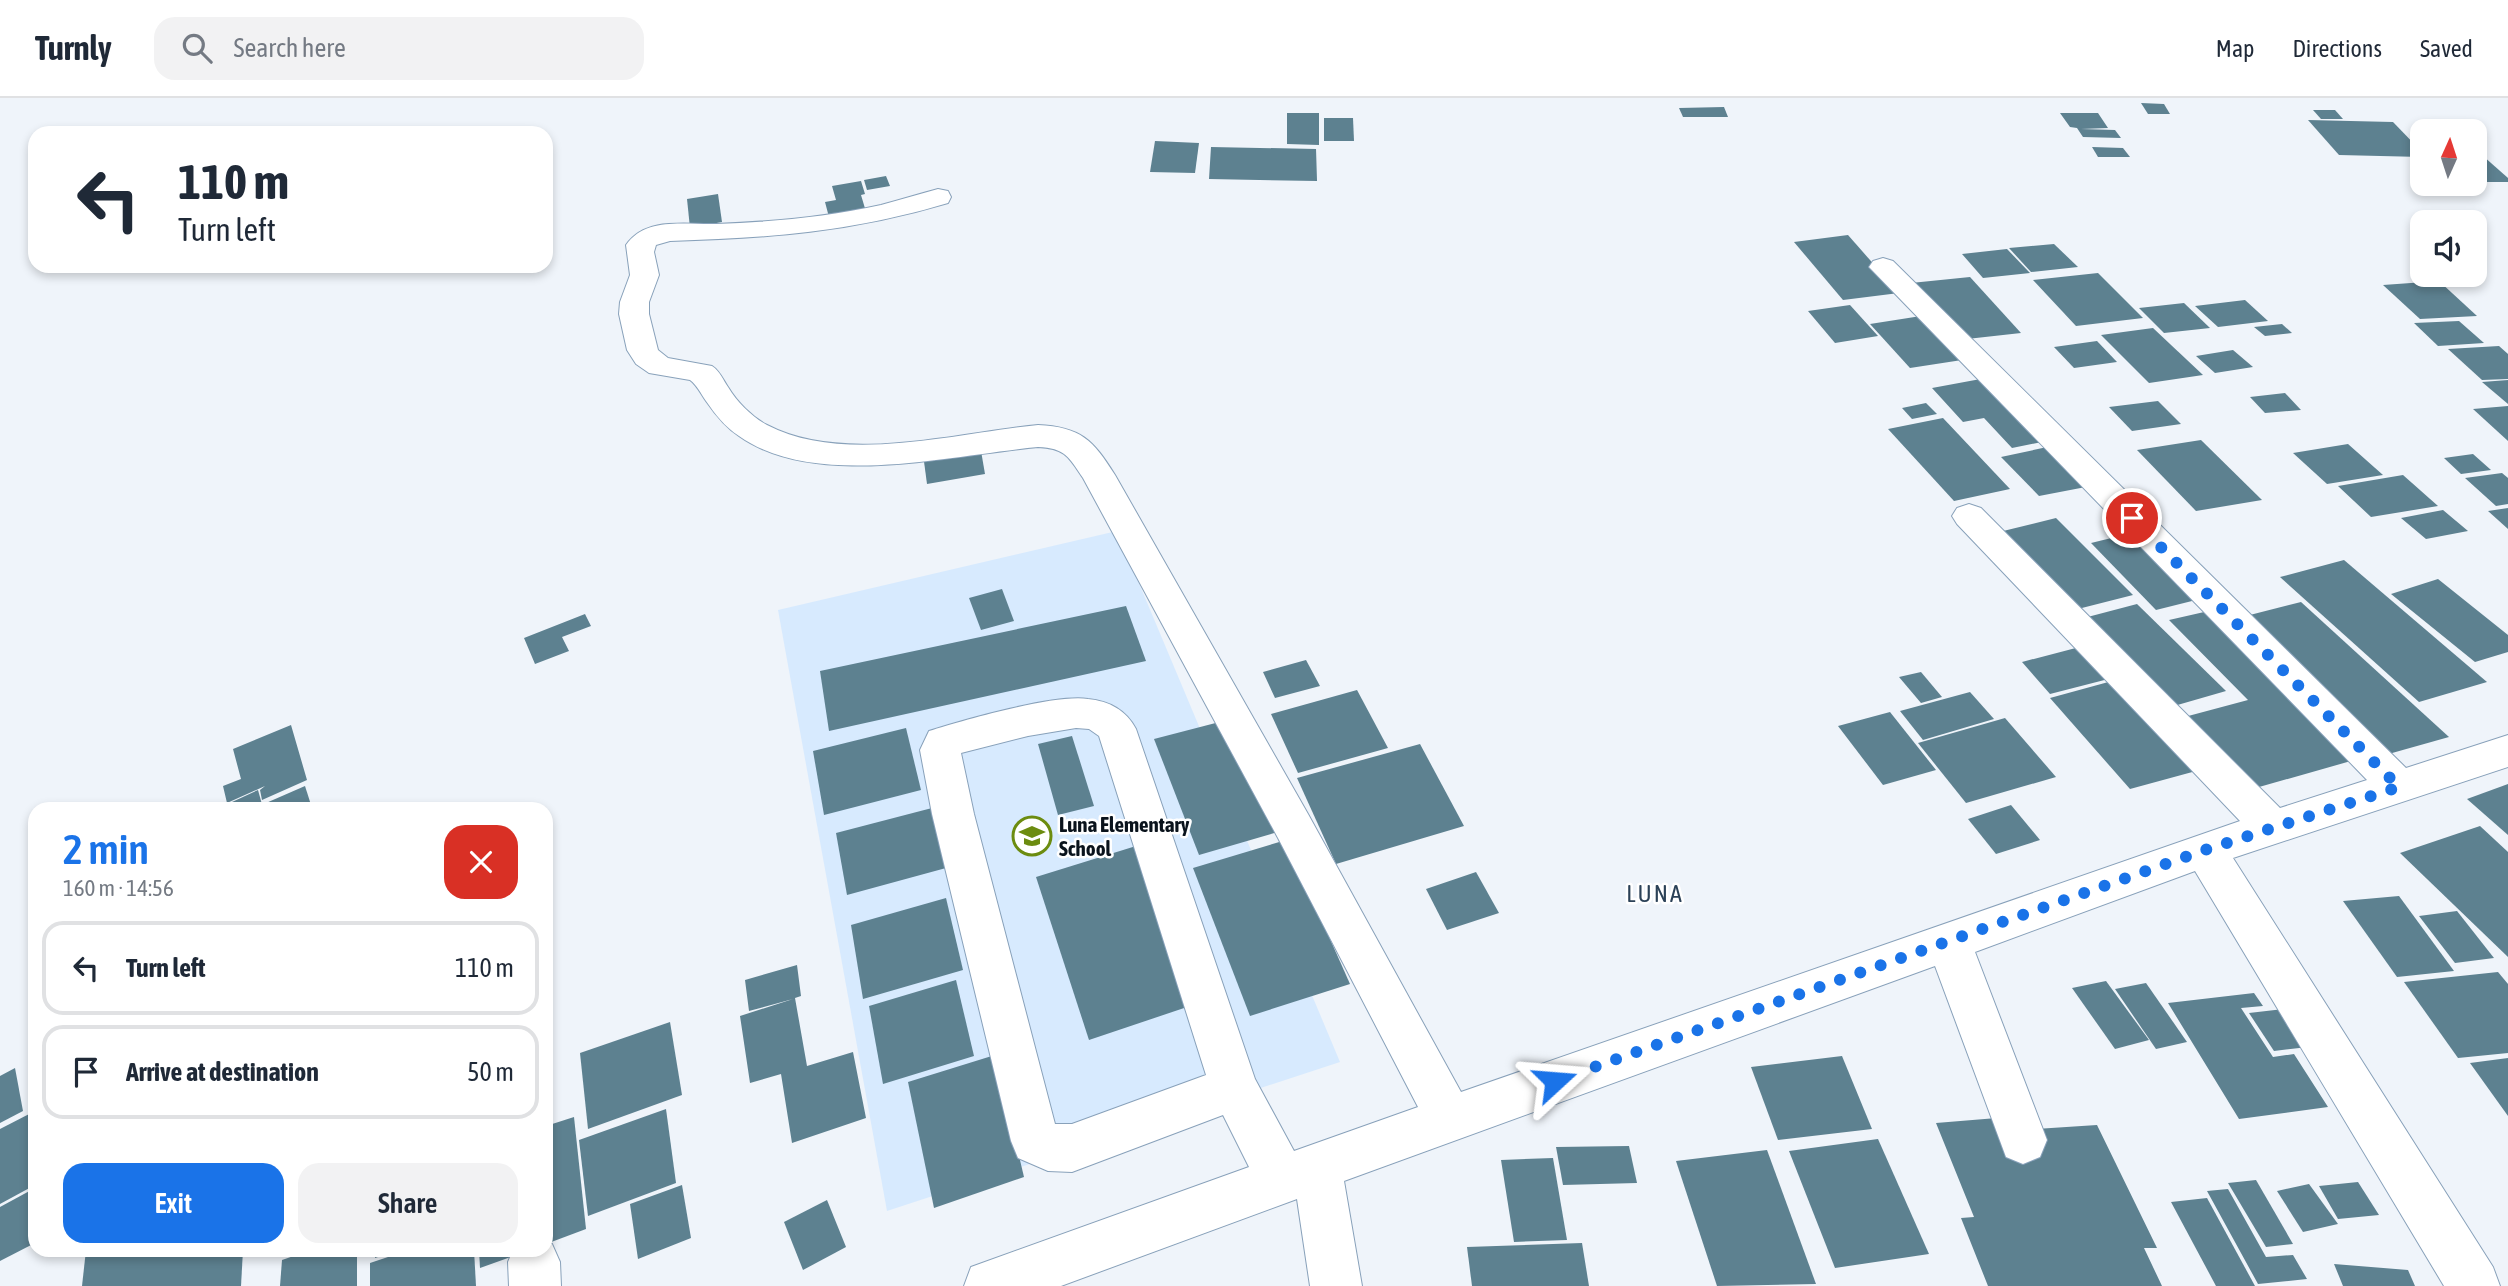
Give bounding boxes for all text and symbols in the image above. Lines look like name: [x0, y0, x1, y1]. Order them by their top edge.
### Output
search box: [154, 17, 644, 80]
text: Turnly: [35, 29, 112, 67]
icon: search: [178, 29, 216, 67]
text: Search here: [234, 33, 346, 63]
text: Map: [2216, 35, 2254, 62]
text: Directions: [2292, 35, 2382, 62]
text: Saved: [2420, 35, 2473, 62]
north arrow: [2410, 119, 2487, 196]
map controls: [2410, 119, 2487, 287]
text: 110 m: [178, 153, 289, 209]
icon: left: [63, 154, 154, 245]
button: sound: [2410, 210, 2487, 287]
text: Turn left: [178, 211, 276, 248]
pin: [2102, 488, 2162, 548]
icon: arrive: [2113, 499, 2151, 537]
place label: Luna Elementary School: [1059, 812, 1190, 860]
school or university icon: Luna Elementary School: [1011, 815, 1053, 857]
text: 2 min: [63, 825, 149, 873]
button: close: [444, 825, 518, 899]
text: 160 m · 14:56: [63, 875, 174, 901]
district label: LUNA: [1626, 880, 1684, 907]
icon: left: [67, 949, 105, 987]
text: Turn left: [126, 953, 206, 983]
text: 110 m: [455, 953, 514, 983]
position arrow: [1518, 1044, 1592, 1118]
icon: arrive: [67, 1053, 105, 1091]
text: Arrive at destination: [126, 1057, 319, 1087]
text: 50 m: [467, 1057, 514, 1087]
button: Exit: [63, 1163, 284, 1243]
button: Share: [298, 1163, 518, 1243]

